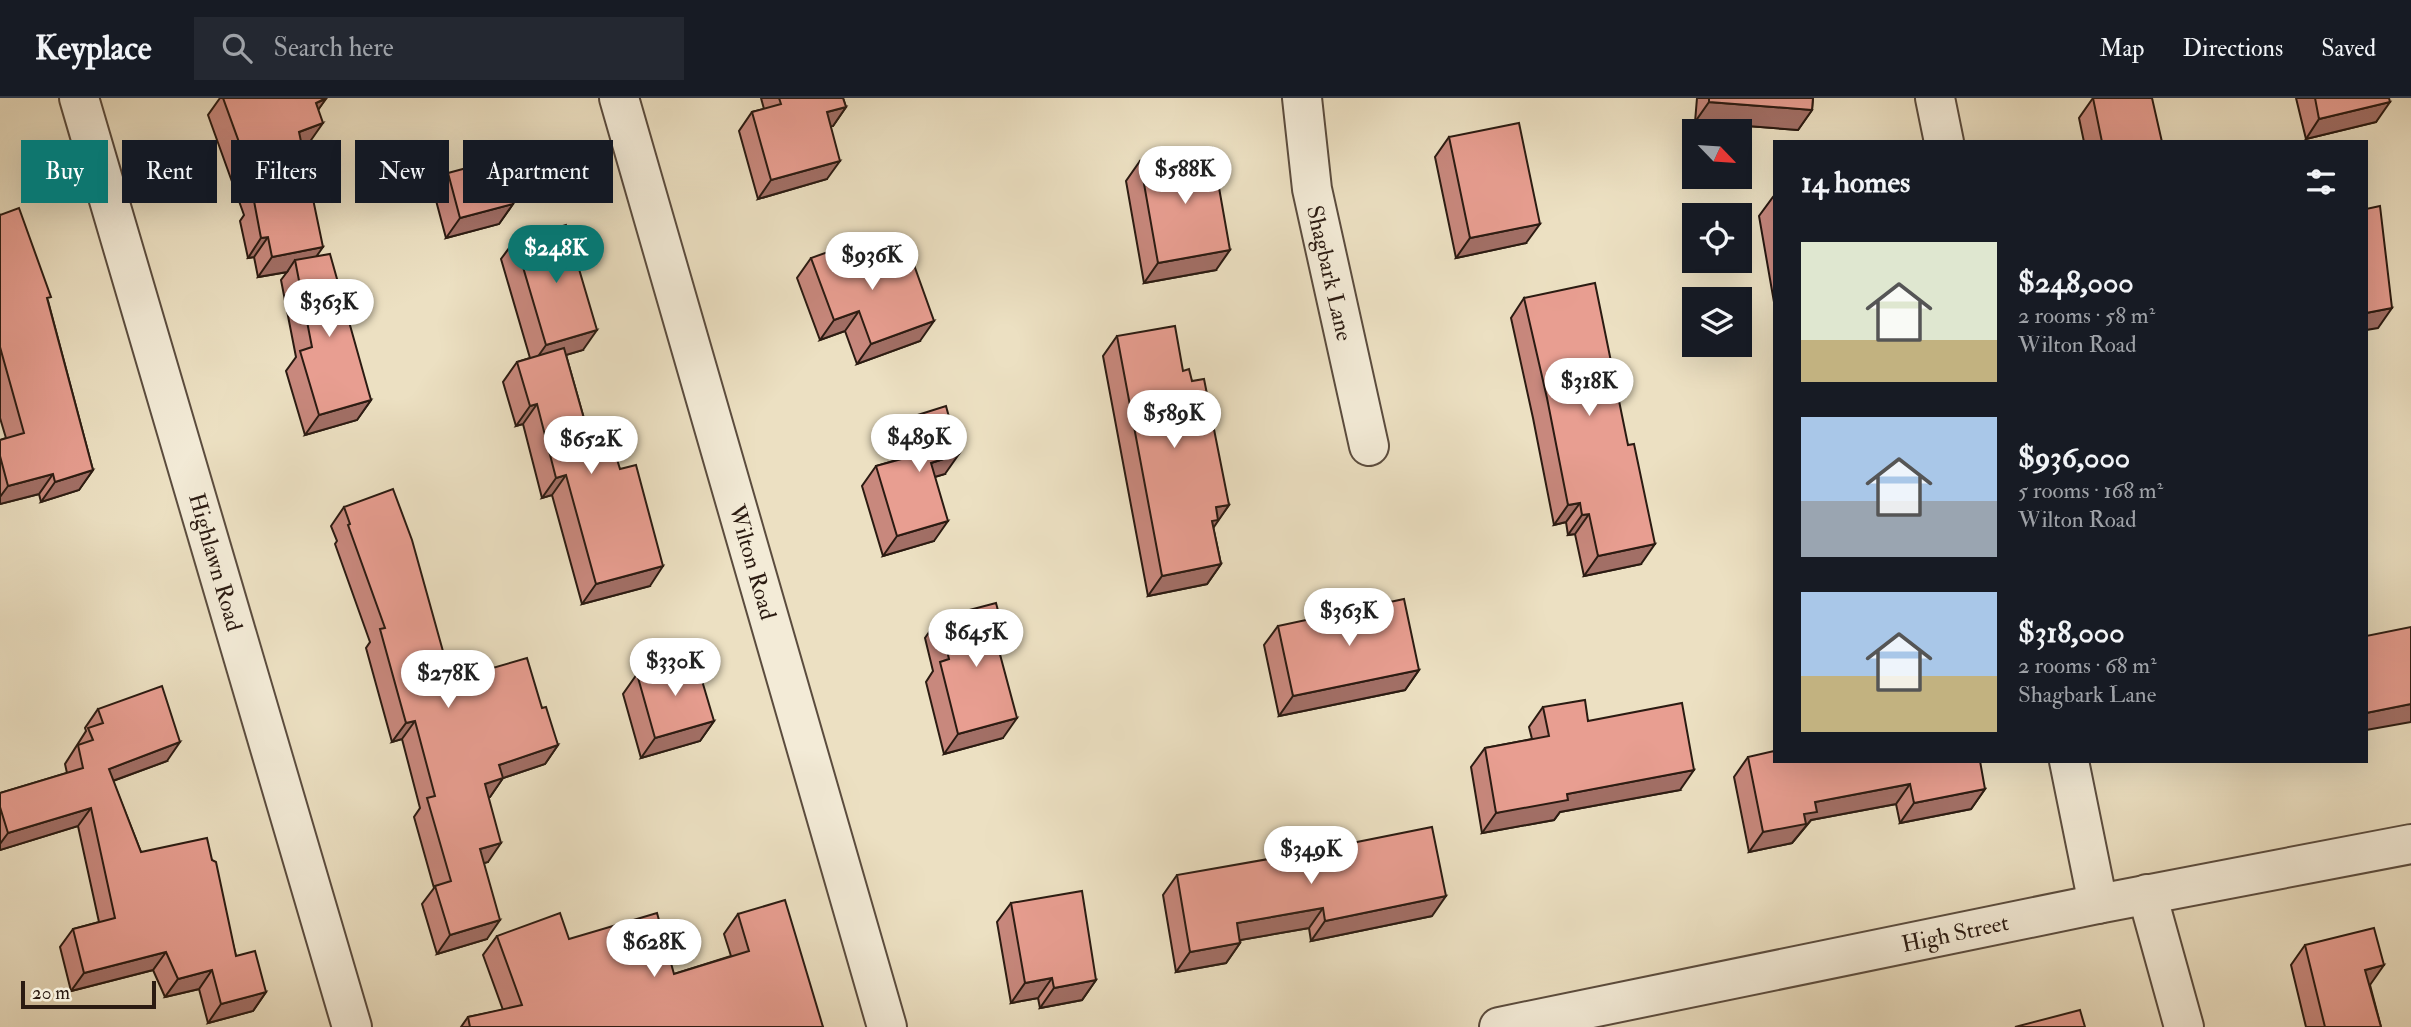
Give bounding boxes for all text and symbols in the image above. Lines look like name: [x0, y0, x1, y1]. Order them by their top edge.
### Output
search box: [194, 17, 684, 80]
text: Keyplace: [35, 28, 152, 69]
icon: search: [218, 29, 256, 67]
text: Search here: [274, 32, 394, 64]
text: Map: [2099, 33, 2144, 64]
text: Directions: [2182, 33, 2283, 64]
text: Saved: [2321, 33, 2376, 64]
north arrow: [1682, 119, 1752, 189]
map controls: [1682, 119, 1752, 357]
chip: Buy: [21, 140, 108, 203]
chip: Rent: [122, 140, 217, 203]
chip: Filters: [231, 140, 341, 203]
chip: New: [355, 140, 449, 203]
chip: Apartment: [463, 140, 613, 203]
pin: $588K: [1136, 146, 1234, 206]
text: $588K: [1155, 154, 1215, 183]
icon: filters: [2302, 163, 2340, 201]
text: 14 homes: [1801, 164, 1910, 201]
street label: Shagbark Lane: [1300, 202, 1359, 344]
button: locate: [1682, 203, 1752, 273]
pin: $248K: [507, 226, 605, 285]
pin: $936K: [823, 232, 921, 292]
text: $248K: [524, 233, 588, 262]
text: $936K: [841, 240, 903, 269]
text: $248,000: [2018, 264, 2134, 301]
icon: home: [1857, 270, 1941, 354]
pin: $363K: [280, 280, 378, 339]
text: $363K: [300, 287, 358, 316]
button: layers: [1682, 287, 1752, 357]
text: 2 rooms · 58 m²: [2018, 301, 2155, 330]
text: Wilton Road: [2018, 330, 2137, 359]
pin: $318K: [1540, 358, 1638, 418]
text: $318K: [1561, 366, 1617, 395]
pin: $589K: [1125, 390, 1223, 450]
text: $589K: [1143, 398, 1205, 427]
pin: $489K: [870, 414, 968, 474]
pin: $652K: [542, 416, 640, 476]
text: $489K: [887, 422, 951, 451]
text: $652K: [560, 424, 622, 453]
text: $936,000: [2018, 439, 2130, 476]
icon: home: [1857, 445, 1941, 529]
text: 5 rooms · 168 m²: [2018, 476, 2163, 505]
street label: Highlawn Road: [182, 490, 249, 635]
street label: Wilton Road: [722, 500, 783, 623]
text: Wilton Road: [2018, 505, 2137, 534]
pin: $363K: [1300, 588, 1398, 648]
text: $363K: [1320, 596, 1378, 625]
pin: $645K: [927, 610, 1025, 669]
text: $318,000: [2018, 614, 2125, 651]
text: $645K: [944, 617, 1008, 646]
icon: home: [1857, 620, 1941, 704]
pin: $330K: [626, 638, 724, 698]
text: $330K: [646, 646, 704, 675]
pin: $278K: [399, 650, 497, 710]
text: 2 rooms · 68 m²: [2018, 651, 2157, 680]
text: $278K: [417, 658, 479, 687]
text: Shagbark Lane: [2018, 680, 2156, 709]
pin: $349K: [1262, 826, 1360, 886]
text: $349K: [1280, 834, 1342, 863]
street label: High Street: [1899, 908, 2011, 959]
pin: $628K: [605, 920, 703, 979]
text: $628K: [622, 927, 686, 956]
scale bar: [21, 978, 156, 1010]
text: 20 m: [32, 981, 70, 1005]

